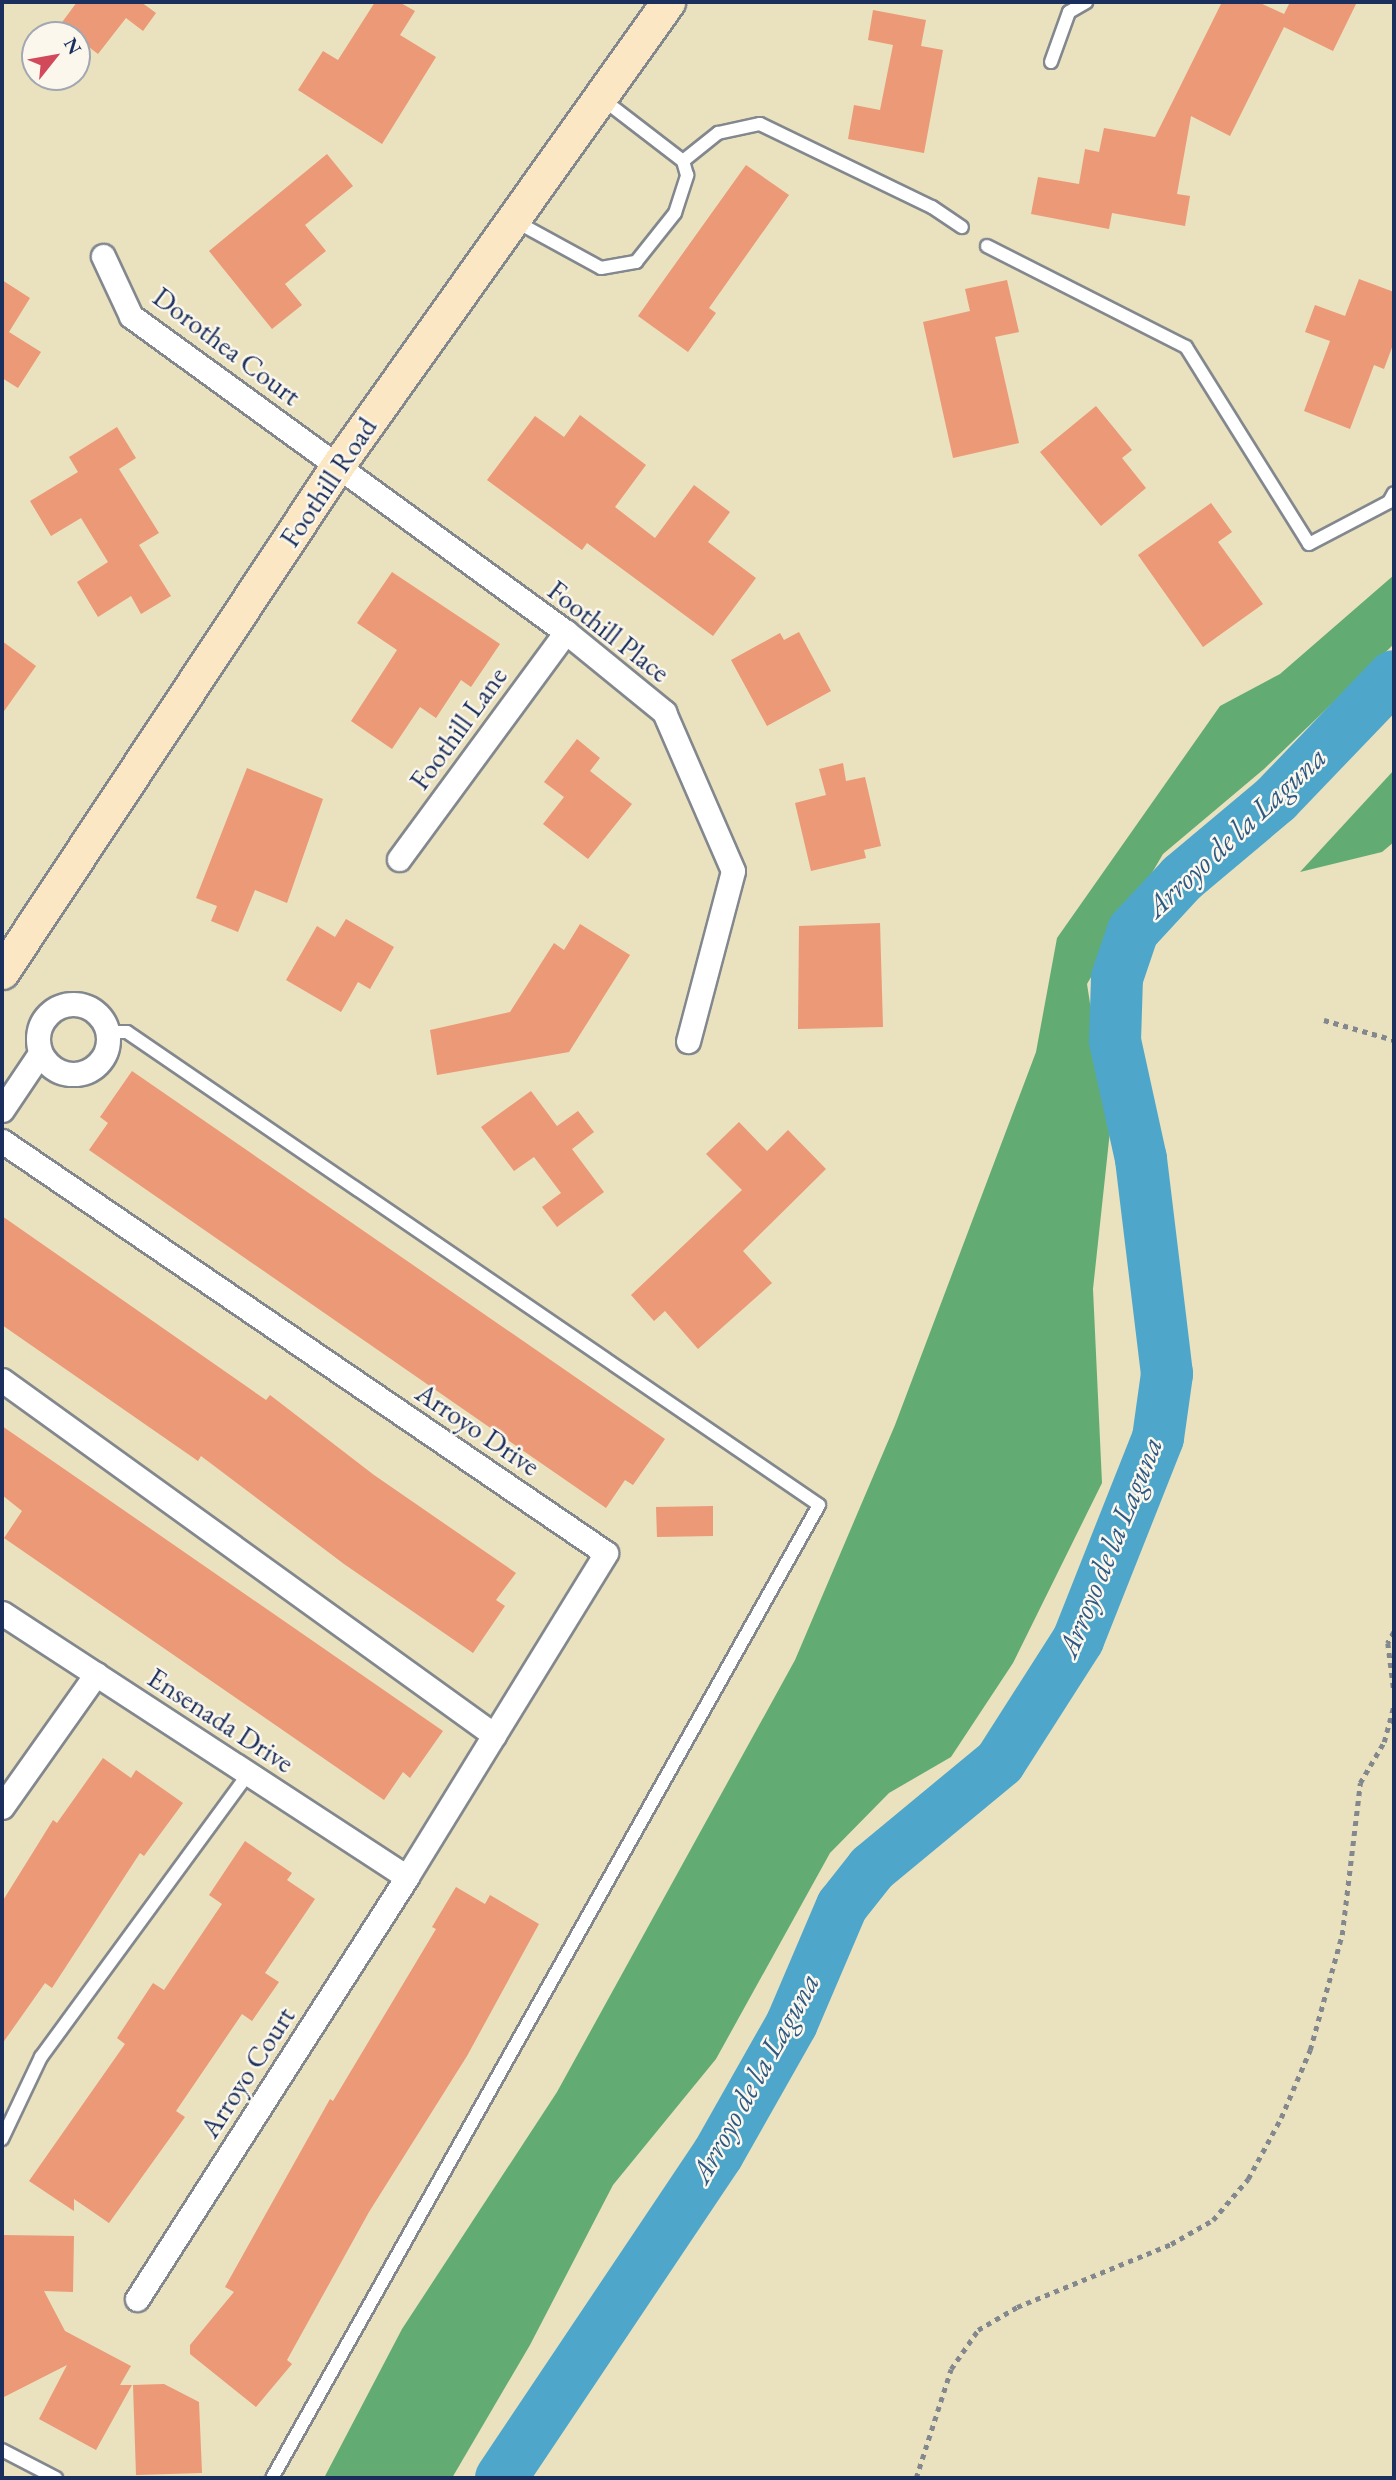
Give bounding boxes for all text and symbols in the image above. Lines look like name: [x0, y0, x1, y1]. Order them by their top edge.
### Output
north arrow: [21, 21, 91, 91]
text: N: [58, 33, 87, 59]
street label: Dorothea Court: [147, 280, 307, 412]
street label: Foothill Road: [272, 411, 384, 553]
street label: Foothill Place: [541, 573, 677, 689]
street label: Foothill Lane: [402, 660, 514, 796]
water label: Arroyo de la Laguna: [1138, 739, 1334, 925]
street label: Arroyo Drive: [410, 1375, 546, 1483]
water label: Arroyo de la Laguna: [1050, 1432, 1170, 1662]
street label: Ensenada Drive: [142, 1660, 300, 1780]
water label: Arroyo de la Laguna: [683, 1967, 827, 2189]
street label: Arroyo Court: [192, 2000, 302, 2144]

